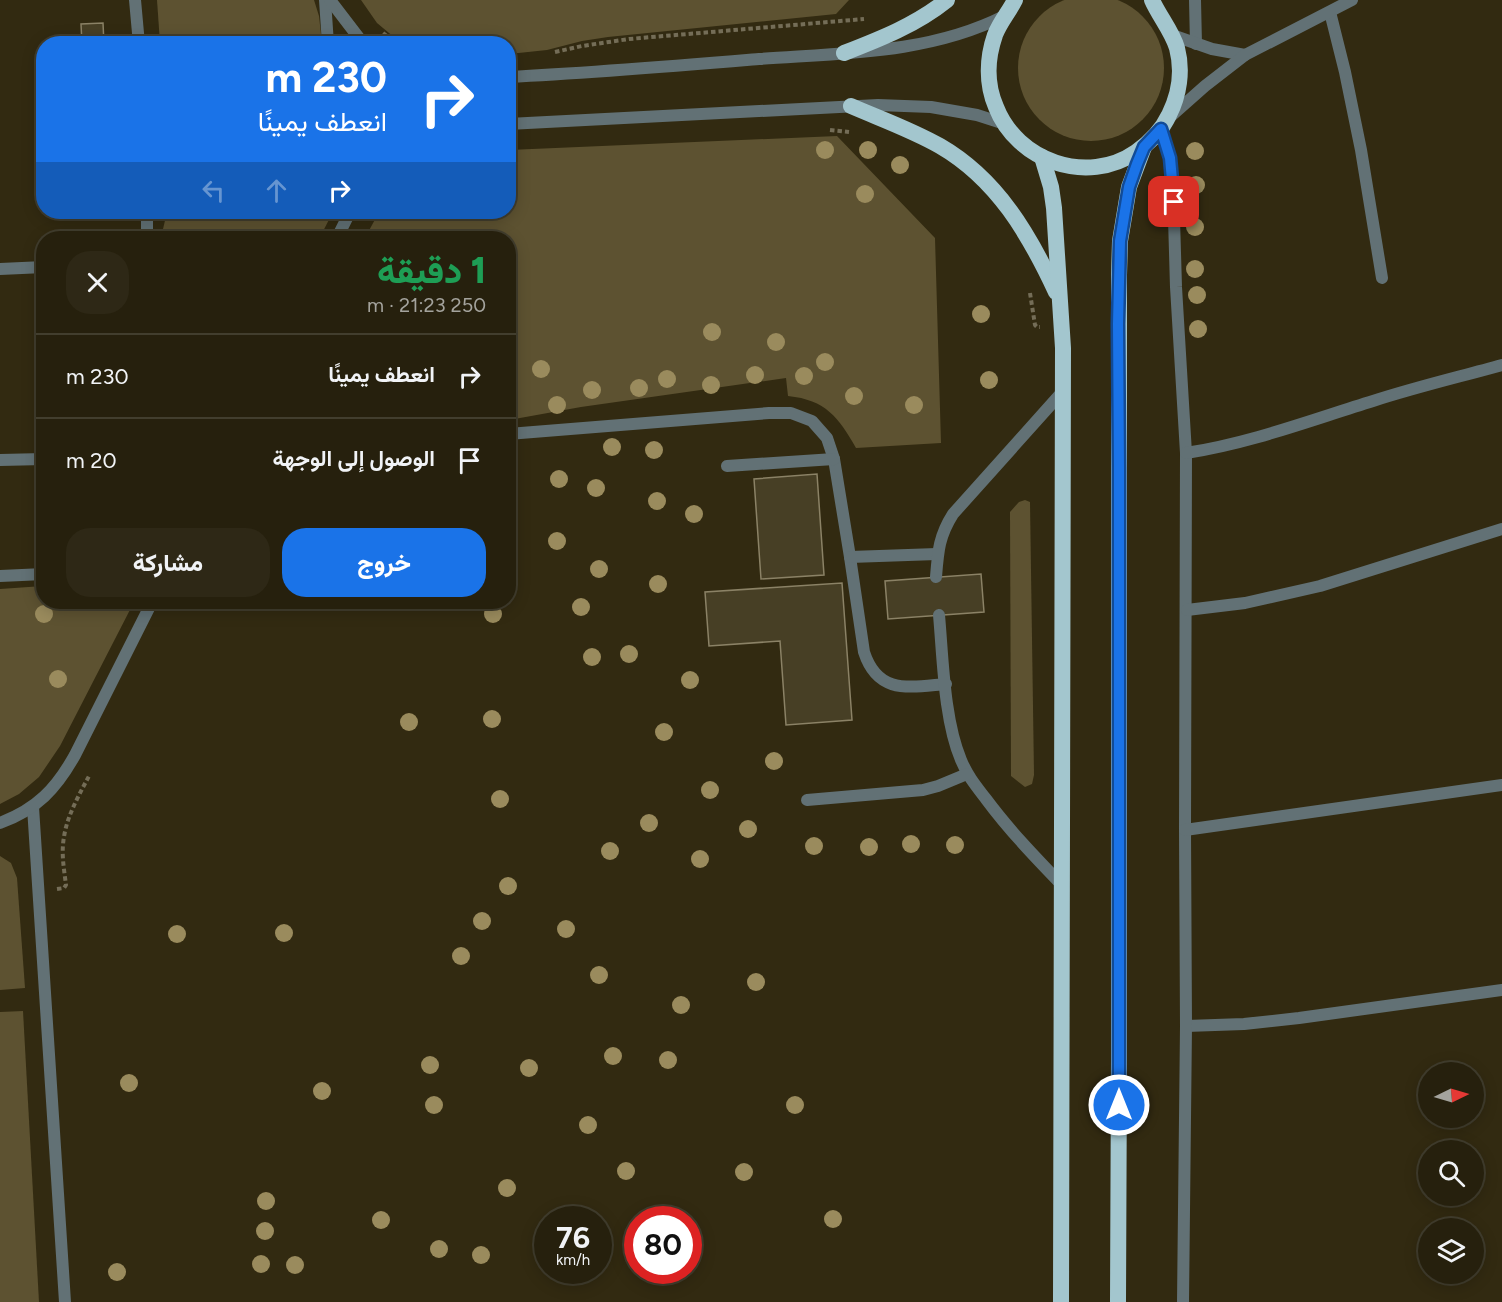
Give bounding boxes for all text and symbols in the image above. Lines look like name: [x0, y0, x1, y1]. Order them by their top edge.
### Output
text: 230 m: [265, 52, 387, 103]
icon: right: [408, 60, 486, 138]
text: انعطف يمينًا: [258, 105, 387, 138]
icon: left: [197, 174, 230, 207]
icon: ahead: [260, 174, 293, 207]
icon: right: [323, 174, 356, 207]
pin: [1148, 176, 1199, 227]
icon: arrive: [1157, 185, 1190, 218]
text: 1 دقيقة: [377, 249, 486, 292]
button: close: [66, 251, 129, 314]
text: 250 m · 21:23: [367, 293, 486, 317]
icon: right: [453, 360, 486, 393]
text: انعطف يمينًا: [328, 361, 435, 388]
text: 230 m: [66, 363, 129, 390]
icon: arrive: [453, 444, 486, 477]
text: الوصول إلى الوجهة: [272, 445, 435, 472]
text: 20 m: [66, 447, 117, 474]
button: مشاركة: [66, 528, 270, 597]
button: خروج: [282, 528, 486, 597]
north arrow: [1418, 1062, 1484, 1128]
map controls: [1418, 1062, 1484, 1284]
position arrow: [1087, 1073, 1151, 1137]
button: search: [1418, 1140, 1484, 1206]
speed limit sign: 80: [624, 1206, 702, 1284]
button: layers: [1418, 1218, 1484, 1284]
text: 76: [556, 1219, 590, 1256]
text: km/h: [556, 1251, 590, 1269]

